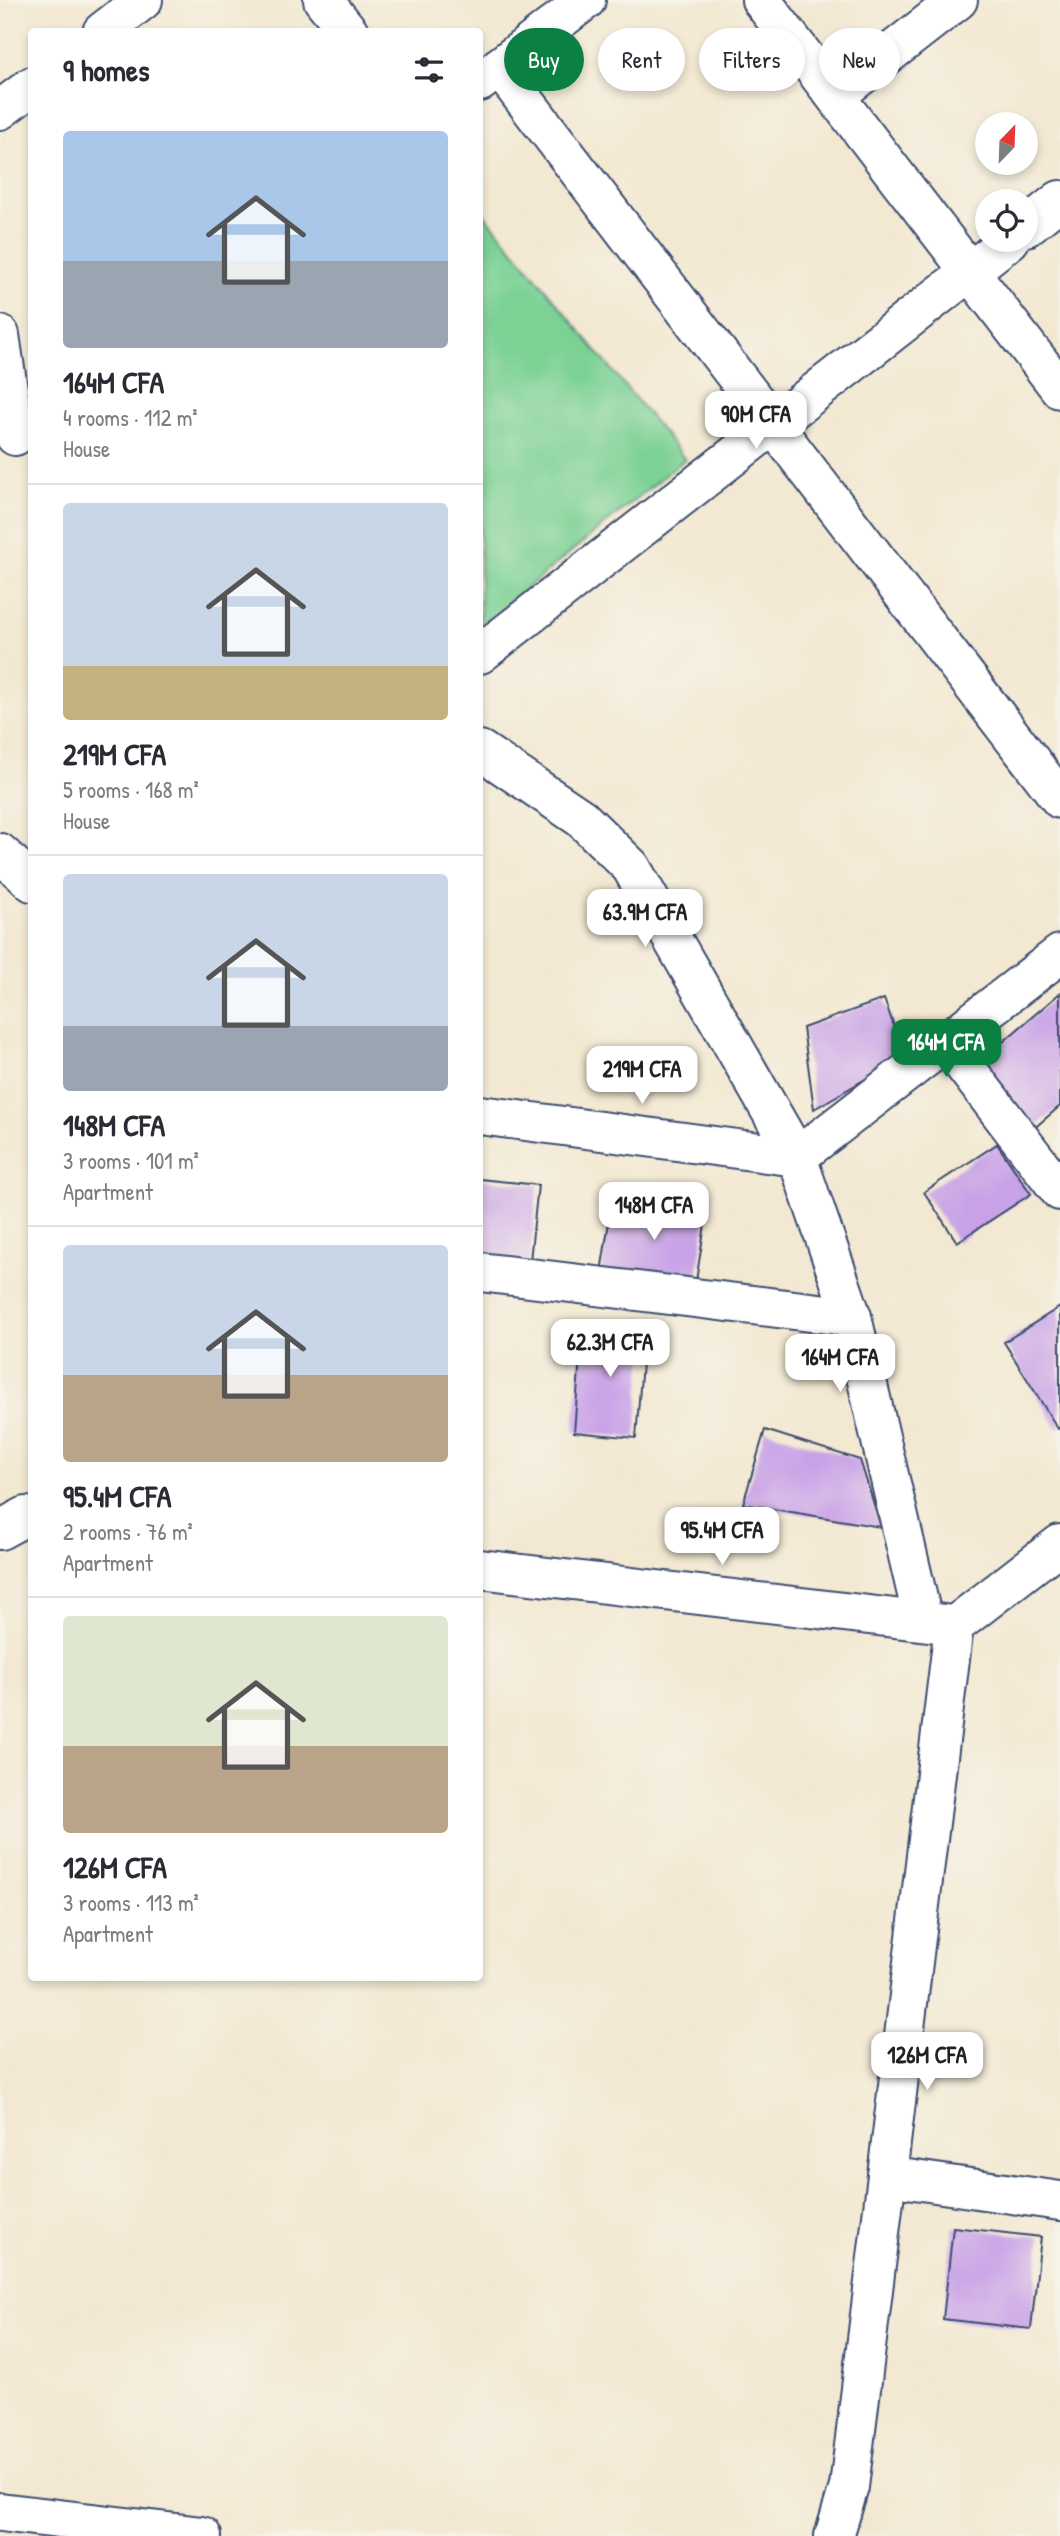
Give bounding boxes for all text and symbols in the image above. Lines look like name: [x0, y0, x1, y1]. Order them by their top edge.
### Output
chip: Buy: [504, 28, 584, 91]
chip: Rent: [598, 28, 685, 91]
chip: Filters: [699, 28, 805, 91]
chip: New: [819, 28, 900, 91]
text: 9 homes: [63, 50, 150, 90]
icon: filters: [410, 51, 448, 89]
north arrow: [975, 112, 1038, 175]
map controls: [975, 112, 1038, 252]
icon: home: [193, 177, 319, 303]
button: locate: [975, 189, 1038, 252]
text: 164M CFA: [63, 362, 164, 402]
pin: 90M CFA: [691, 392, 821, 451]
text: 90M CFA: [721, 398, 791, 429]
text: 4 rooms · 112 m²: [63, 402, 198, 433]
text: House: [63, 433, 110, 464]
icon: home: [193, 549, 319, 675]
text: 219M CFA: [63, 734, 166, 774]
text: 5 rooms · 168 m²: [63, 774, 199, 805]
text: House: [63, 805, 110, 836]
pin: 63.9M CFA: [565, 890, 725, 949]
text: 63.9M CFA: [603, 896, 687, 927]
icon: home: [193, 920, 319, 1046]
pin: 164M CFA: [874, 1020, 1018, 1079]
text: 164M CFA: [907, 1026, 985, 1057]
pin: 219M CFA: [570, 1046, 714, 1106]
text: 219M CFA: [603, 1053, 681, 1084]
text: 148M CFA: [63, 1105, 165, 1145]
text: 3 rooms · 101 m²: [63, 1145, 199, 1176]
text: Apartment: [63, 1176, 153, 1207]
pin: 148M CFA: [582, 1182, 726, 1242]
text: 148M CFA: [615, 1189, 693, 1220]
icon: home: [193, 1291, 319, 1417]
pin: 62.3M CFA: [530, 1320, 690, 1379]
text: 62.3M CFA: [567, 1326, 653, 1357]
pin: 164M CFA: [768, 1334, 912, 1394]
text: 164M CFA: [801, 1341, 879, 1372]
text: 95.4M CFA: [63, 1476, 171, 1516]
pin: 95.4M CFA: [642, 1508, 802, 1567]
text: 95.4M CFA: [680, 1514, 764, 1545]
text: 2 rooms · 76 m²: [63, 1516, 193, 1547]
text: Apartment: [63, 1547, 153, 1578]
icon: home: [193, 1662, 319, 1788]
text: 126M CFA: [63, 1847, 167, 1887]
text: 3 rooms · 113 m²: [63, 1887, 199, 1918]
text: Apartment: [63, 1918, 153, 1949]
pin: 126M CFA: [855, 2032, 999, 2092]
text: 126M CFA: [887, 2039, 967, 2070]

